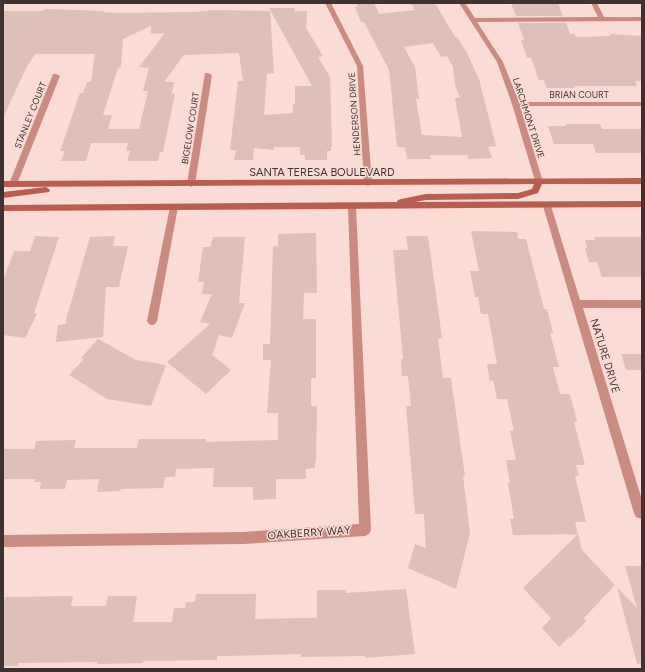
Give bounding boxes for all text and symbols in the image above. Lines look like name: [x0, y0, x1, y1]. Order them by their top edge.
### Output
street label: HENDERSON DRIVE: [346, 72, 362, 156]
street label: LARCHMONT DRIVE: [511, 76, 547, 160]
street label: STANLEY COURT: [12, 80, 48, 150]
street label: BRIAN COURT: [549, 89, 609, 100]
street label: BIGELOW COURT: [179, 91, 201, 165]
street label: SANTA TERESA BOULEVARD: [249, 166, 395, 179]
street label: NATURE DRIVE: [587, 317, 623, 395]
street label: OAKBERRY WAY: [267, 524, 351, 542]

